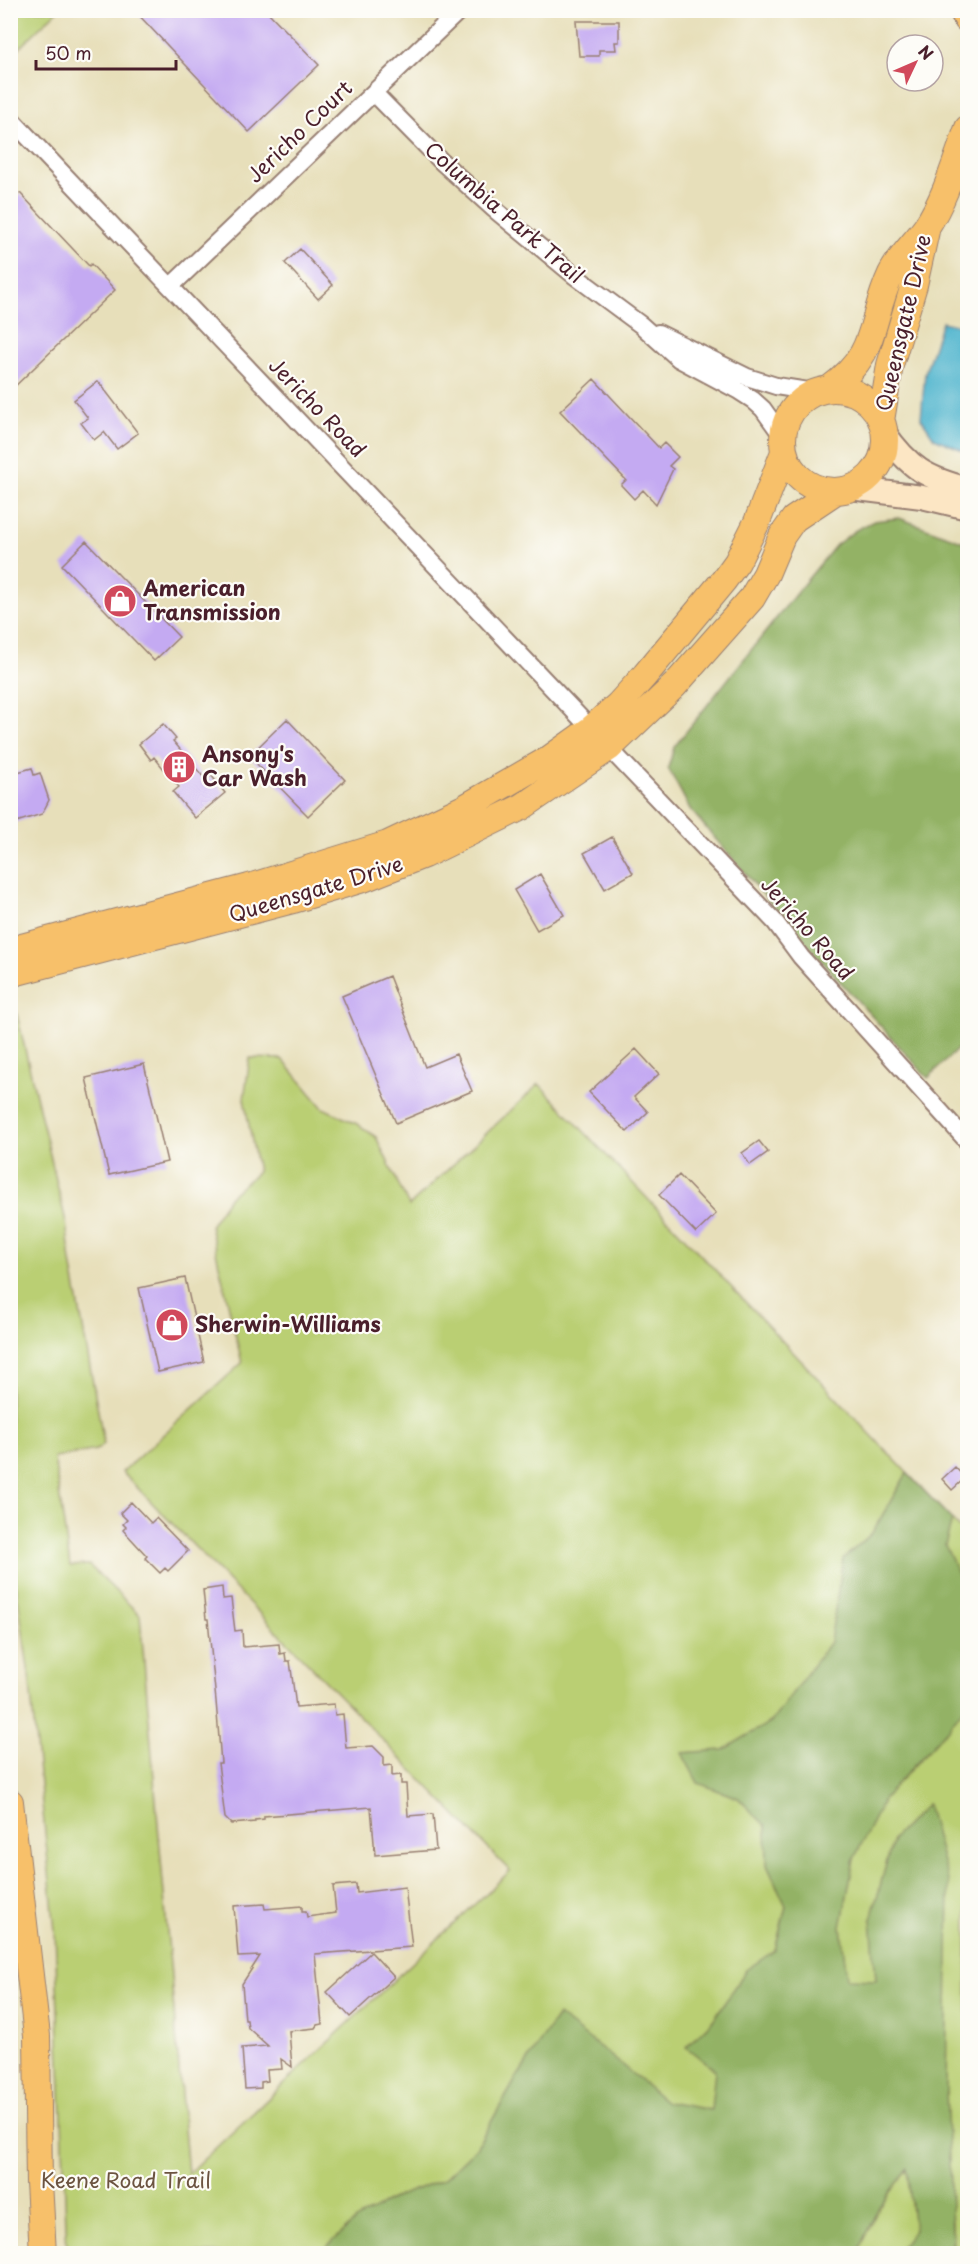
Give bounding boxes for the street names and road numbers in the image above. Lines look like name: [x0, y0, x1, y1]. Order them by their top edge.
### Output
street label: Jericho Court: [239, 72, 359, 189]
street label: Columbia Park Trail: [418, 133, 592, 290]
street label: Queensgate Drive: [866, 231, 938, 414]
street label: Jericho Road: [262, 349, 375, 464]
street label: Queensgate Drive: [224, 846, 407, 930]
street label: Jericho Road: [754, 869, 863, 987]

